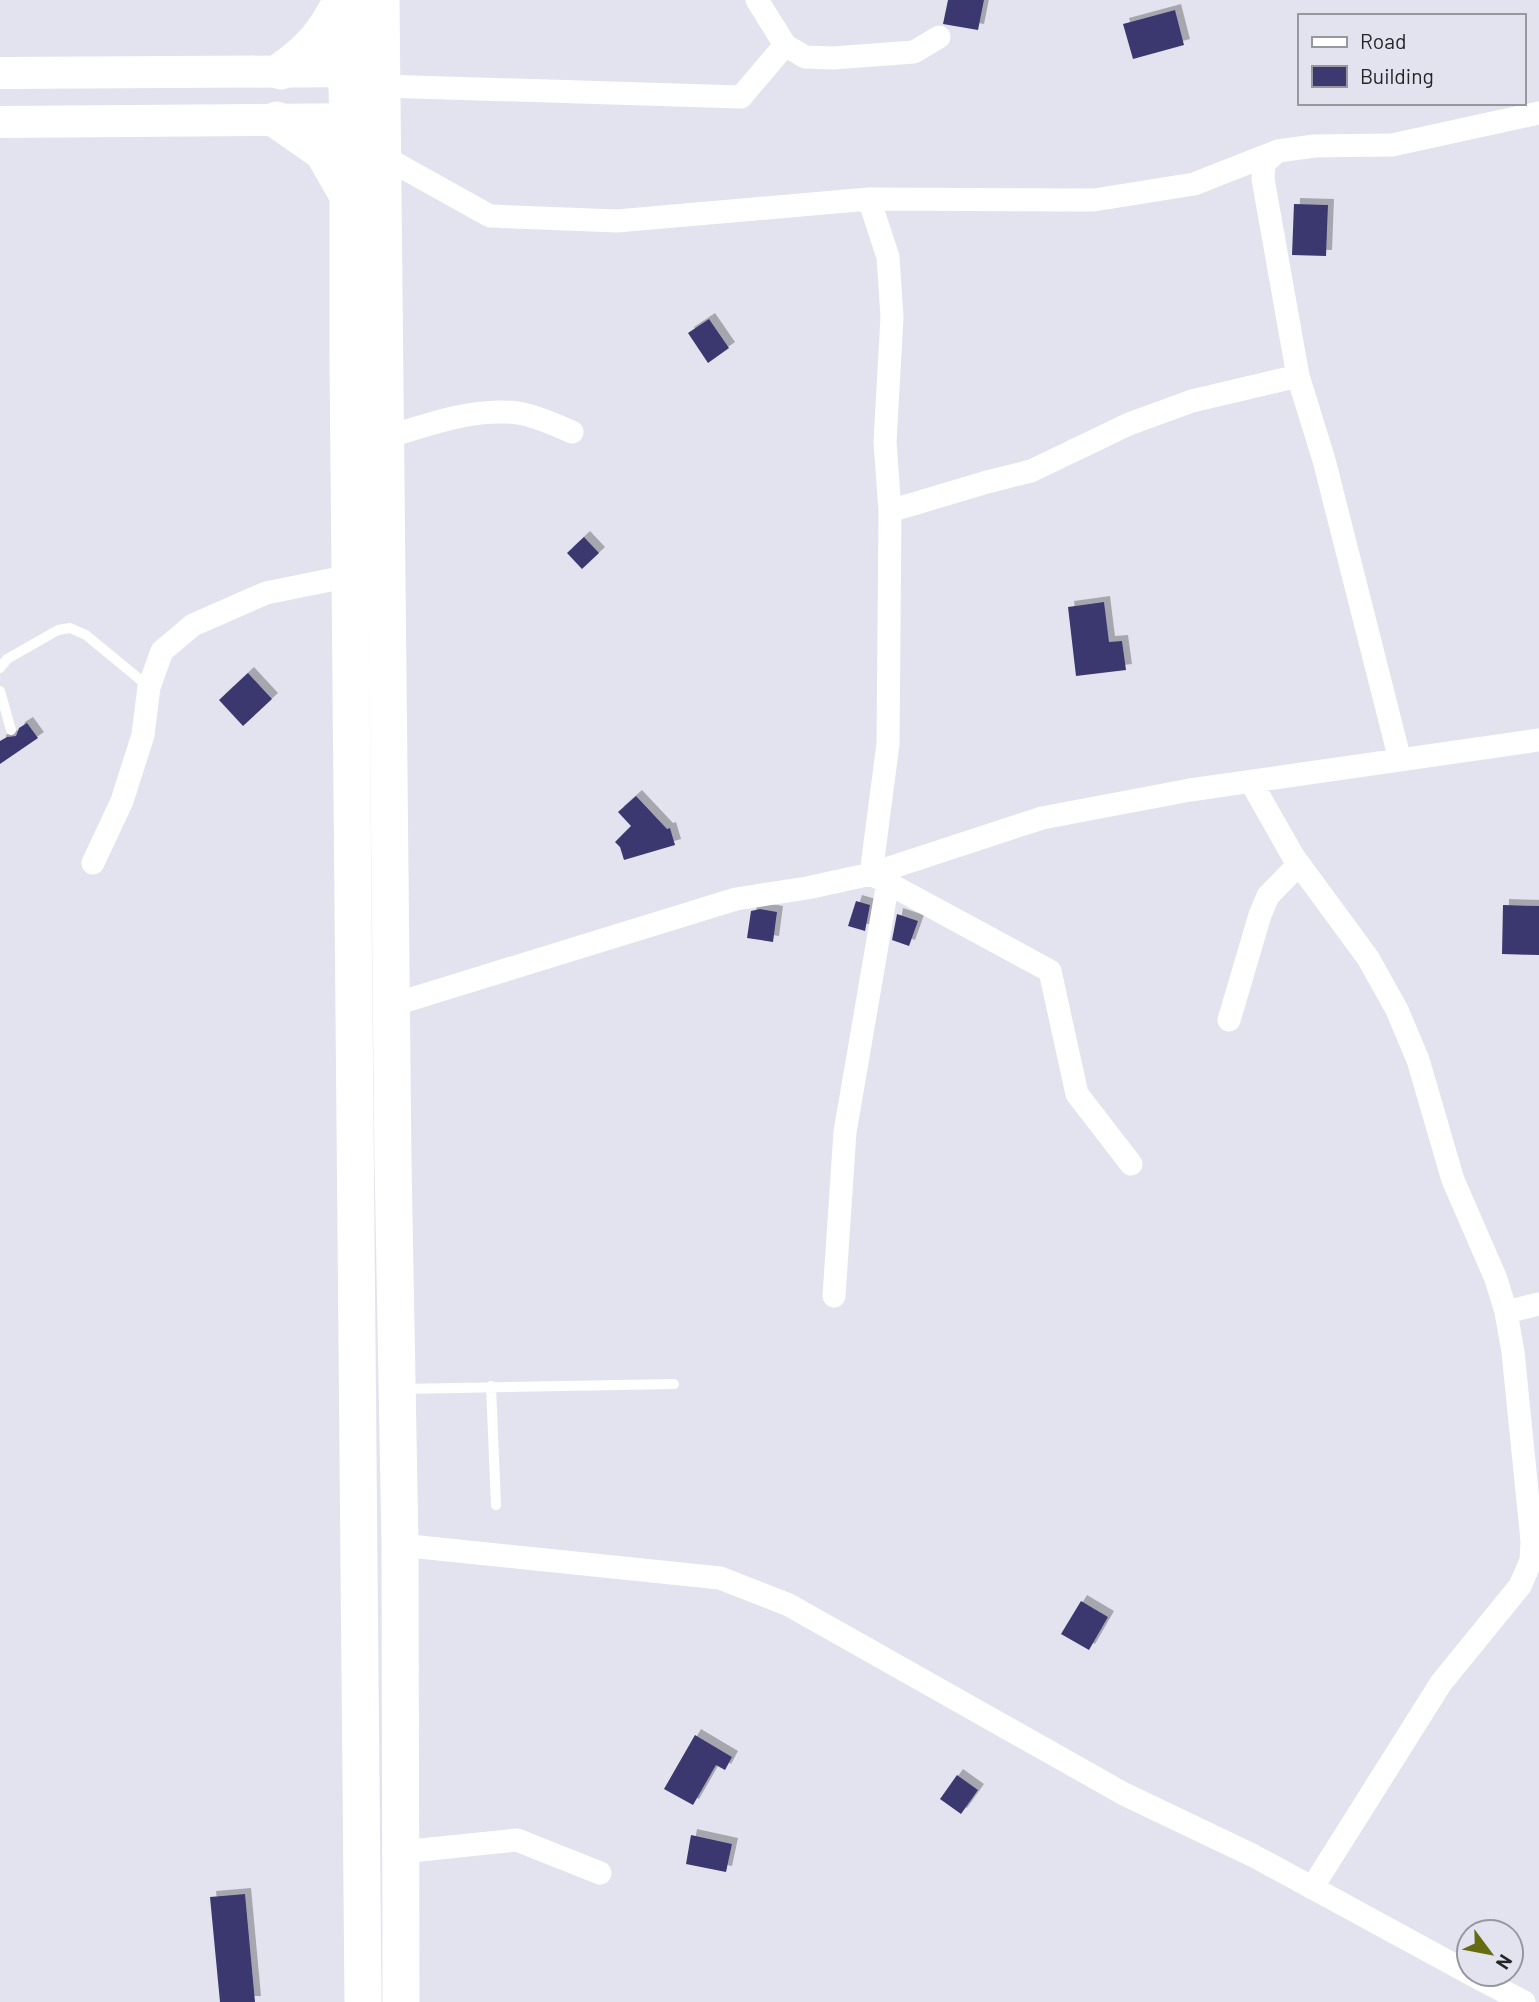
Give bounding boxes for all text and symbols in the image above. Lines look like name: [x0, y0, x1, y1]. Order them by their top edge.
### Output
legend: [1298, 14, 1525, 105]
text: Road: [1360, 28, 1406, 53]
text: Building: [1360, 63, 1434, 88]
north arrow: [1455, 1918, 1525, 1988]
text: N: [1492, 1951, 1518, 1974]

